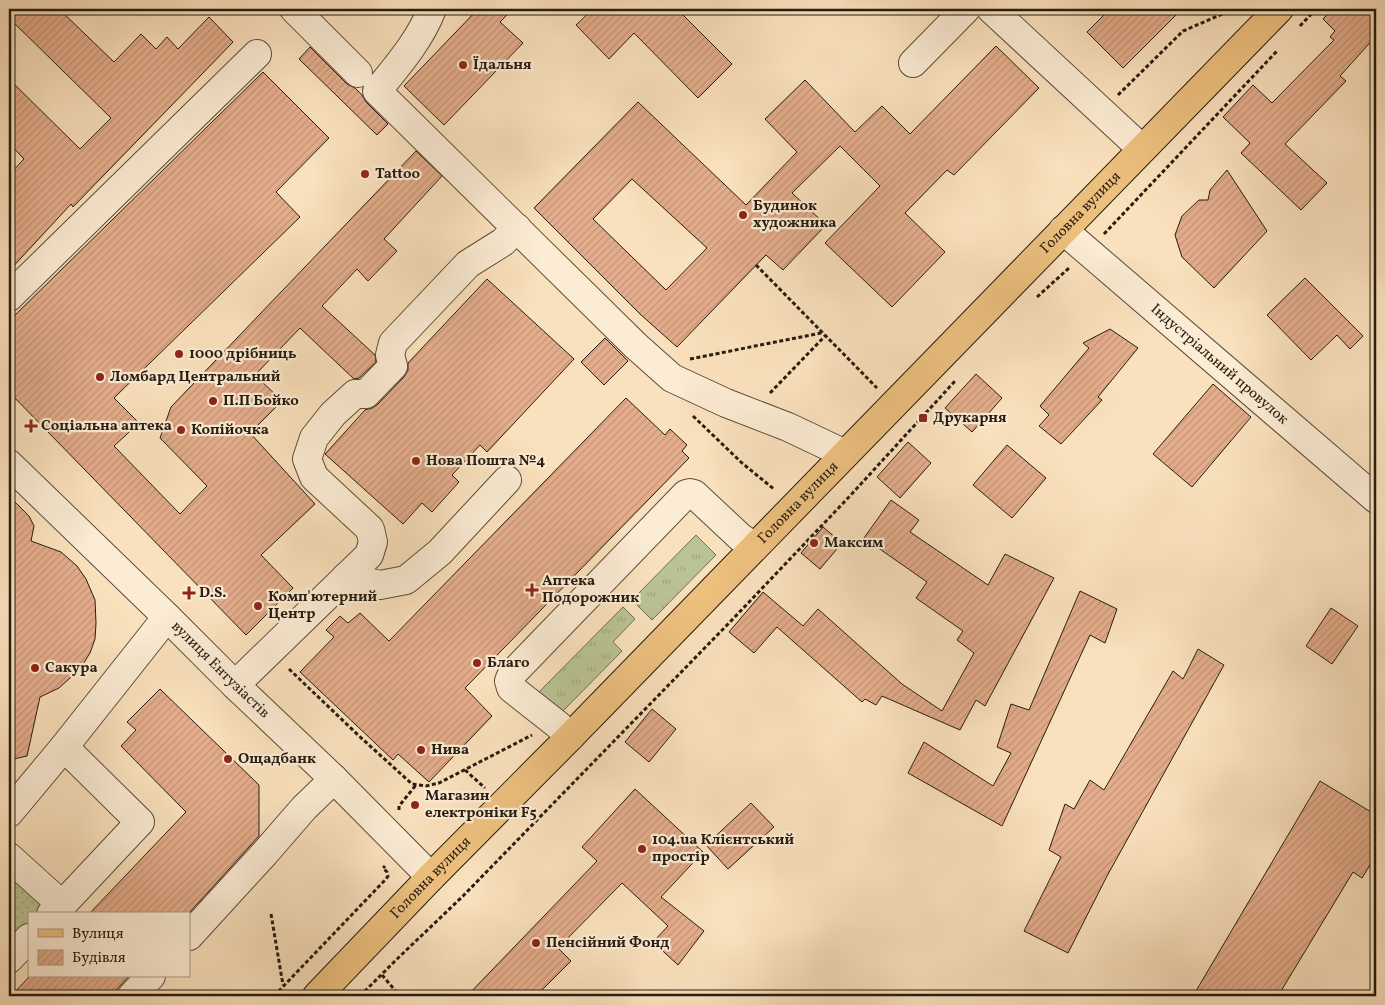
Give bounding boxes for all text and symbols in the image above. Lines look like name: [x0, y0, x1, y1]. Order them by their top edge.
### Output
place label: Їдальня: [473, 55, 532, 76]
marker: Їдальня: [457, 59, 469, 71]
place label: Tattoo: [375, 164, 420, 185]
street label: Головна вулиця: [1035, 167, 1126, 259]
marker: Tattoo: [359, 168, 371, 180]
place label: Будинок художника: [753, 196, 837, 234]
marker: Будинок художника: [737, 209, 749, 221]
street label: Індустріальний провулок: [1146, 299, 1293, 430]
place label: 1000 дрібниць: [189, 344, 297, 365]
marker: 1000 дрібниць: [173, 348, 185, 360]
place label: Ломбард Центральний: [110, 367, 281, 388]
marker: Ломбард Центральний: [94, 371, 106, 383]
place label: П.П Бойко: [223, 391, 299, 412]
marker: П.П Бойко: [207, 395, 219, 407]
place label: Друкарня: [933, 408, 1007, 429]
marker: Друкарня: [917, 412, 929, 424]
place label: Соціальна аптека: [41, 416, 172, 437]
marker: Соціальна аптека: [25, 420, 37, 432]
place label: Копійочка: [191, 420, 269, 441]
marker: Копійочка: [175, 424, 187, 436]
place label: Нова Пошта №4: [426, 451, 545, 472]
marker: Нова Пошта №4: [410, 455, 422, 467]
street label: Головна вулиця: [753, 457, 843, 549]
place label: Максим: [824, 533, 883, 554]
marker: Максим: [808, 537, 820, 549]
place label: Аптека Подорожник: [542, 571, 639, 609]
place label: D.S.: [199, 583, 226, 604]
marker: Аптека Подорожник: [526, 584, 538, 596]
marker: D.S.: [183, 587, 195, 599]
place label: Комп'ютерний Центр: [268, 587, 378, 625]
marker: Комп'ютерний Центр: [252, 600, 264, 612]
street label: вулиця Ентузіастів: [166, 616, 274, 723]
place label: Благо: [487, 653, 530, 674]
marker: Благо: [471, 657, 483, 669]
place label: Сакура: [45, 658, 98, 679]
marker: Сакура: [29, 662, 41, 674]
place label: Нива: [431, 740, 469, 761]
marker: Нива: [415, 744, 427, 756]
place label: Ощадбанк: [238, 749, 316, 770]
marker: Ощадбанк: [222, 753, 234, 765]
place label: Магазин електроніки F5: [425, 786, 537, 824]
marker: Магазин електроніки F5: [409, 799, 421, 811]
place label: 104.ua Клієнтський простір: [652, 830, 794, 868]
street label: Головна вулиця: [386, 832, 476, 924]
marker: 104.ua Клієнтський простір: [636, 843, 648, 855]
legend: [28, 912, 190, 978]
text: Вулиця: [72, 924, 124, 945]
place label: Пенсійний Фонд: [546, 933, 669, 954]
marker: Пенсійний Фонд: [530, 937, 542, 949]
text: Будівля: [72, 948, 126, 969]

